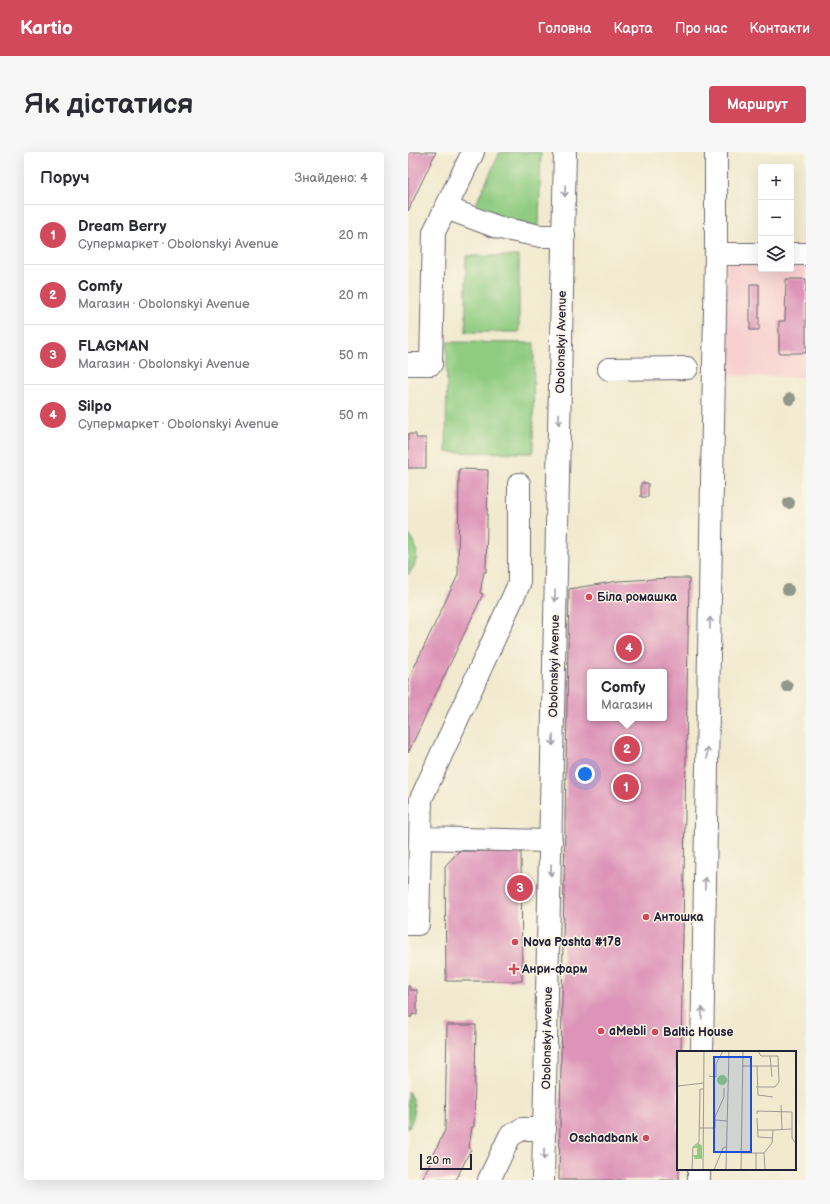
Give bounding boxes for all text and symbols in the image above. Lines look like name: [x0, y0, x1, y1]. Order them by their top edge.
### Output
text: Kartio: [20, 17, 73, 40]
text: Головна: [538, 20, 591, 37]
text: Карта: [613, 20, 653, 37]
text: Про нас: [675, 20, 727, 37]
text: Контакти: [749, 20, 810, 37]
button: Маршрут: [709, 86, 806, 123]
text: Як дістатися: [24, 88, 193, 121]
map controls: [758, 164, 794, 272]
button: +: [758, 164, 794, 200]
text: Поруч: [40, 168, 90, 188]
text: Знайдено: 4: [295, 170, 368, 186]
one-way arrow: [561, 184, 568, 197]
button: −: [758, 200, 794, 236]
text: Dream Berry: [78, 217, 167, 236]
text: 1: [50, 227, 56, 243]
text: 20 m: [338, 227, 368, 243]
text: Супермаркет · Obolonskyi Avenue: [78, 236, 278, 252]
button: layers: [758, 236, 794, 272]
text: Comfy: [78, 277, 122, 296]
text: 2: [49, 287, 57, 303]
text: 20 m: [338, 287, 368, 303]
street label: Obolonskyi Avenue: [553, 291, 570, 393]
text: Магазин · Obolonskyi Avenue: [78, 296, 250, 312]
text: FLAGMAN: [78, 337, 149, 356]
text: 3: [49, 347, 57, 363]
text: 50 m: [339, 347, 368, 363]
text: Магазин · Obolonskyi Avenue: [78, 356, 250, 372]
text: Silpo: [78, 397, 112, 416]
text: 4: [49, 407, 57, 423]
text: 50 m: [339, 407, 368, 423]
one-way arrow: [555, 412, 563, 425]
text: Супермаркет · Obolonskyi Avenue: [78, 416, 278, 432]
one-way arrow: [551, 589, 559, 602]
place label: Біла ромашка: [597, 590, 678, 605]
marker: Біла ромашка: [584, 592, 594, 602]
street label: Obolonskyi Avenue: [546, 615, 563, 717]
one-way arrow: [706, 617, 713, 630]
pin: 4: [616, 633, 642, 663]
popup: [587, 669, 667, 721]
text: Comfy: [601, 678, 645, 697]
text: Магазин: [601, 697, 653, 713]
one-way arrow: [549, 733, 557, 746]
pin: 2: [614, 734, 640, 764]
one-way arrow: [703, 747, 711, 760]
your location: [575, 764, 595, 784]
pin: 1: [613, 772, 639, 802]
one-way arrow: [547, 863, 554, 876]
pin: 3: [507, 873, 533, 903]
one-way arrow: [701, 877, 709, 890]
place label: Антошка: [653, 910, 704, 925]
marker: Антошка: [641, 912, 651, 922]
place label: Nova Poshta #178: [523, 935, 621, 950]
marker: Nova Poshta #178: [510, 937, 520, 947]
place label: Анри-фарм: [521, 962, 588, 977]
marker: Анри-фарм: [509, 964, 519, 974]
street label: Obolonskyi Avenue: [539, 987, 556, 1089]
one-way arrow: [698, 1007, 706, 1020]
place label: aMebli: [609, 1024, 646, 1039]
place label: Baltic House: [663, 1025, 733, 1040]
marker: aMebli: [596, 1026, 606, 1036]
marker: Baltic House: [650, 1027, 660, 1037]
inset map: [677, 1051, 796, 1170]
place label: Oschadbank: [569, 1131, 639, 1146]
marker: Oschadbank: [641, 1133, 651, 1143]
one-way arrow: [540, 1147, 548, 1160]
scale bar: [420, 1152, 472, 1171]
text: 20 m: [426, 1154, 451, 1167]

